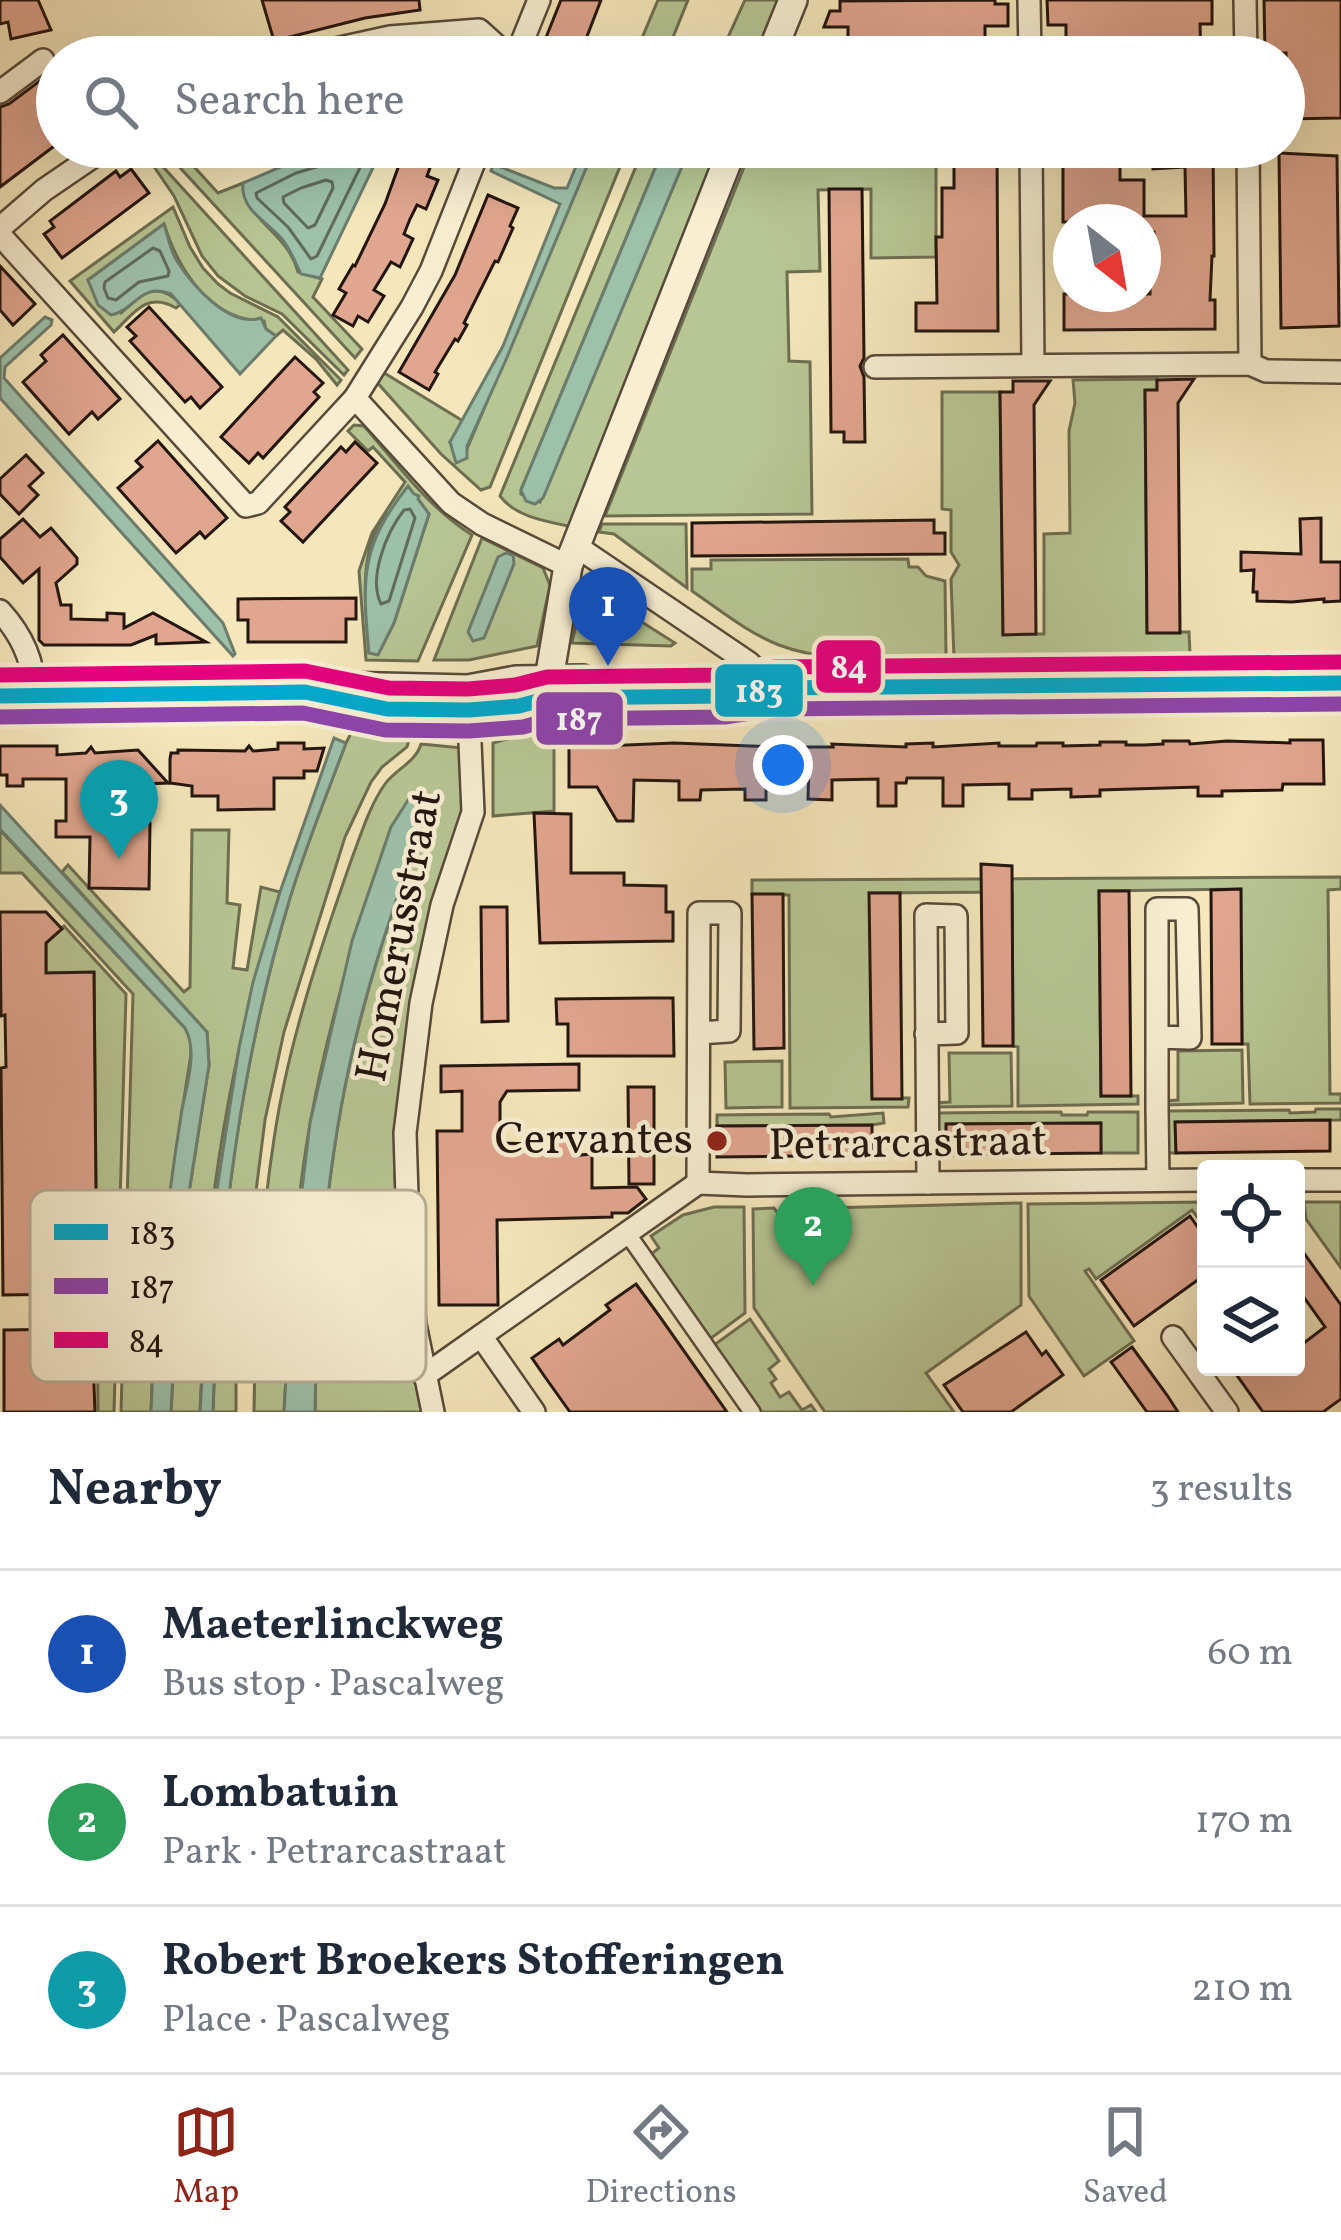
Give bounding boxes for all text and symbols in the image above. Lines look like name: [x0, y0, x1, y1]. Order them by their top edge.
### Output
search box: [36, 36, 1305, 168]
icon: search: [78, 69, 144, 135]
text: Search here: [174, 71, 405, 134]
north arrow: [1053, 204, 1161, 312]
pin: 1: [569, 567, 647, 666]
line badge: 84: [814, 638, 883, 695]
text: 84: [830, 647, 868, 693]
line badge: 183: [713, 662, 805, 719]
text: 183: [735, 671, 783, 717]
line badge: 187: [534, 690, 625, 747]
text: 187: [555, 699, 603, 745]
your location: [753, 735, 813, 795]
pin: 3: [80, 760, 158, 859]
street label: Homerusstraat: [342, 785, 460, 1087]
place label: Cervantes: [494, 1110, 693, 1173]
street label: Petrarcastraat: [768, 1111, 1048, 1179]
marker: Cervantes: [704, 1128, 730, 1154]
map controls: [1197, 1160, 1305, 1376]
button: locate: [1197, 1160, 1305, 1268]
pin: 2: [774, 1187, 852, 1286]
legend: [30, 1190, 426, 1382]
text: 183: [129, 1213, 176, 1259]
text: 187: [129, 1267, 175, 1313]
button: layers: [1197, 1268, 1305, 1376]
text: 84: [129, 1321, 164, 1367]
text: Nearby: [48, 1455, 222, 1526]
text: 3 results: [1150, 1463, 1293, 1517]
text: Maeterlinckweg: [162, 1595, 504, 1658]
text: 1: [79, 1627, 95, 1681]
text: 60 m: [1208, 1627, 1293, 1681]
text: Bus stop · Pascalweg: [162, 1658, 505, 1712]
text: Lombatuin: [162, 1763, 399, 1826]
text: 2: [77, 1795, 97, 1849]
text: 170 m: [1195, 1795, 1293, 1849]
text: Park · Petrarcastraat: [162, 1826, 507, 1880]
text: Robert Broekers Stofferingen: [162, 1931, 785, 1994]
text: 3: [77, 1963, 97, 2017]
text: 210 m: [1191, 1963, 1293, 2017]
text: Place · Pascalweg: [162, 1994, 450, 2048]
tab: Map: [173, 2099, 239, 2217]
tab: Directions: [585, 2099, 737, 2217]
tab: Saved: [1083, 2099, 1168, 2217]

